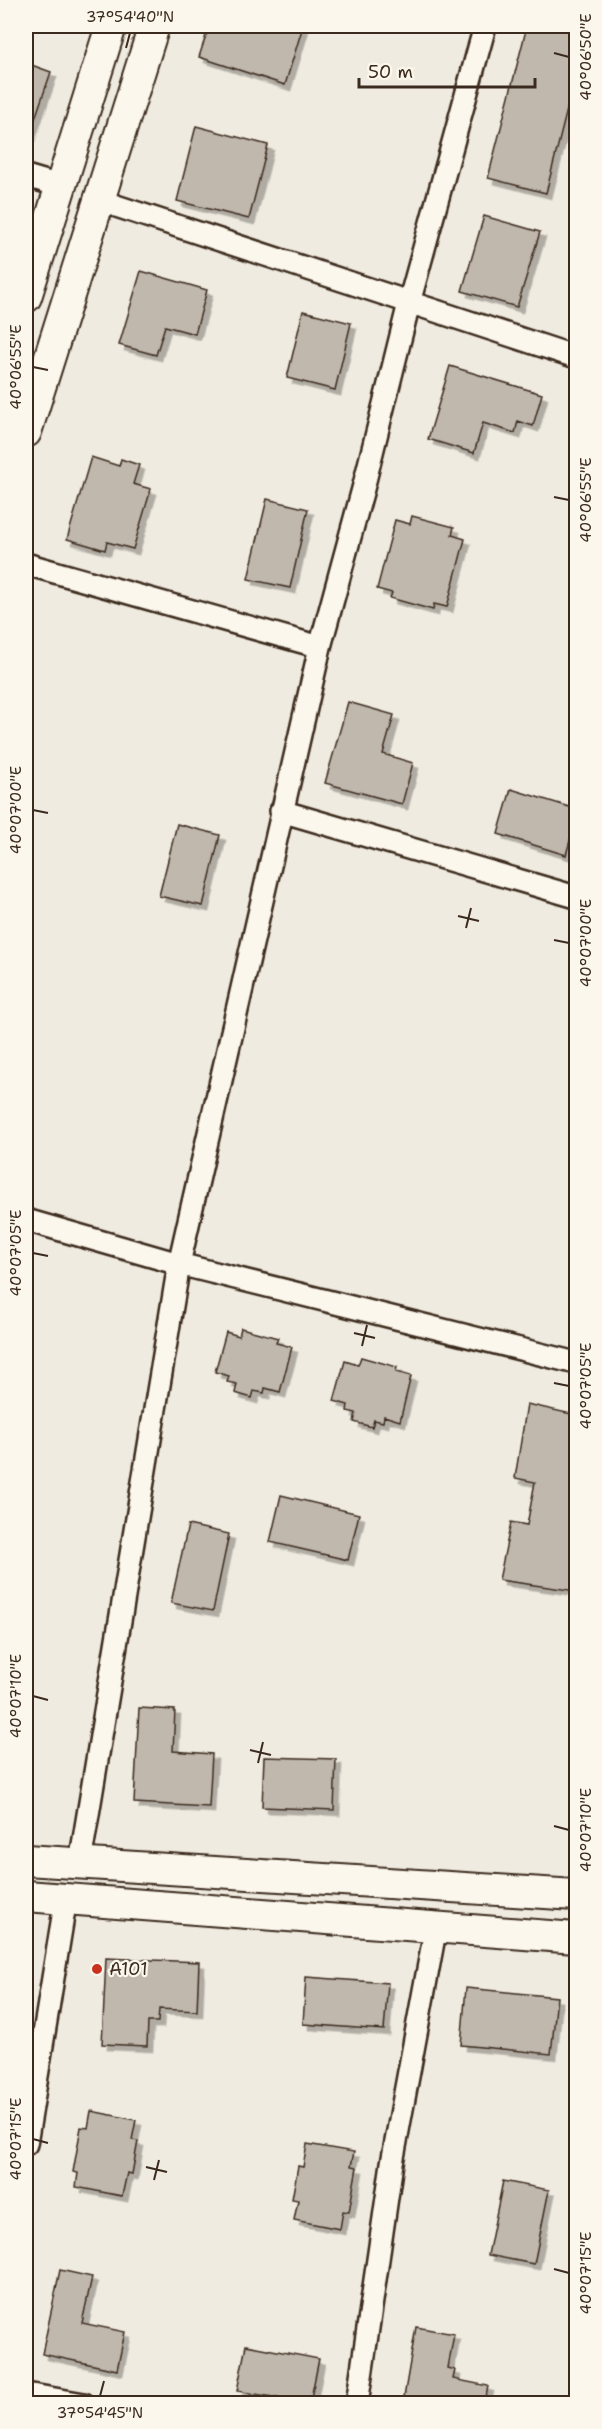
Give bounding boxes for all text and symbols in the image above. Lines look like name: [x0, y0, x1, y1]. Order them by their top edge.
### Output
text: 37°54'40"N: [86, 7, 174, 27]
text: 40°06'50"E: [576, 13, 596, 101]
scale bar: [359, 51, 534, 89]
text: 50 m: [368, 60, 413, 84]
text: 40°06'55"E: [6, 324, 26, 410]
text: 40°06'55"E: [576, 457, 596, 543]
text: 40°07'00"E: [6, 766, 26, 854]
text: 40°07'00"E: [576, 899, 596, 987]
text: 40°07'05"E: [6, 1210, 26, 1296]
text: 40°07'05"E: [576, 1343, 596, 1429]
text: 40°07'10"E: [6, 1654, 26, 1738]
text: 40°07'10"E: [576, 1788, 596, 1872]
place label: A101: [109, 1957, 148, 1981]
marker: A101: [90, 1962, 104, 1976]
text: 40°07'15"E: [6, 2098, 26, 2181]
text: 40°07'15"E: [576, 2232, 596, 2315]
text: 37°54'45"N: [57, 2403, 143, 2423]

